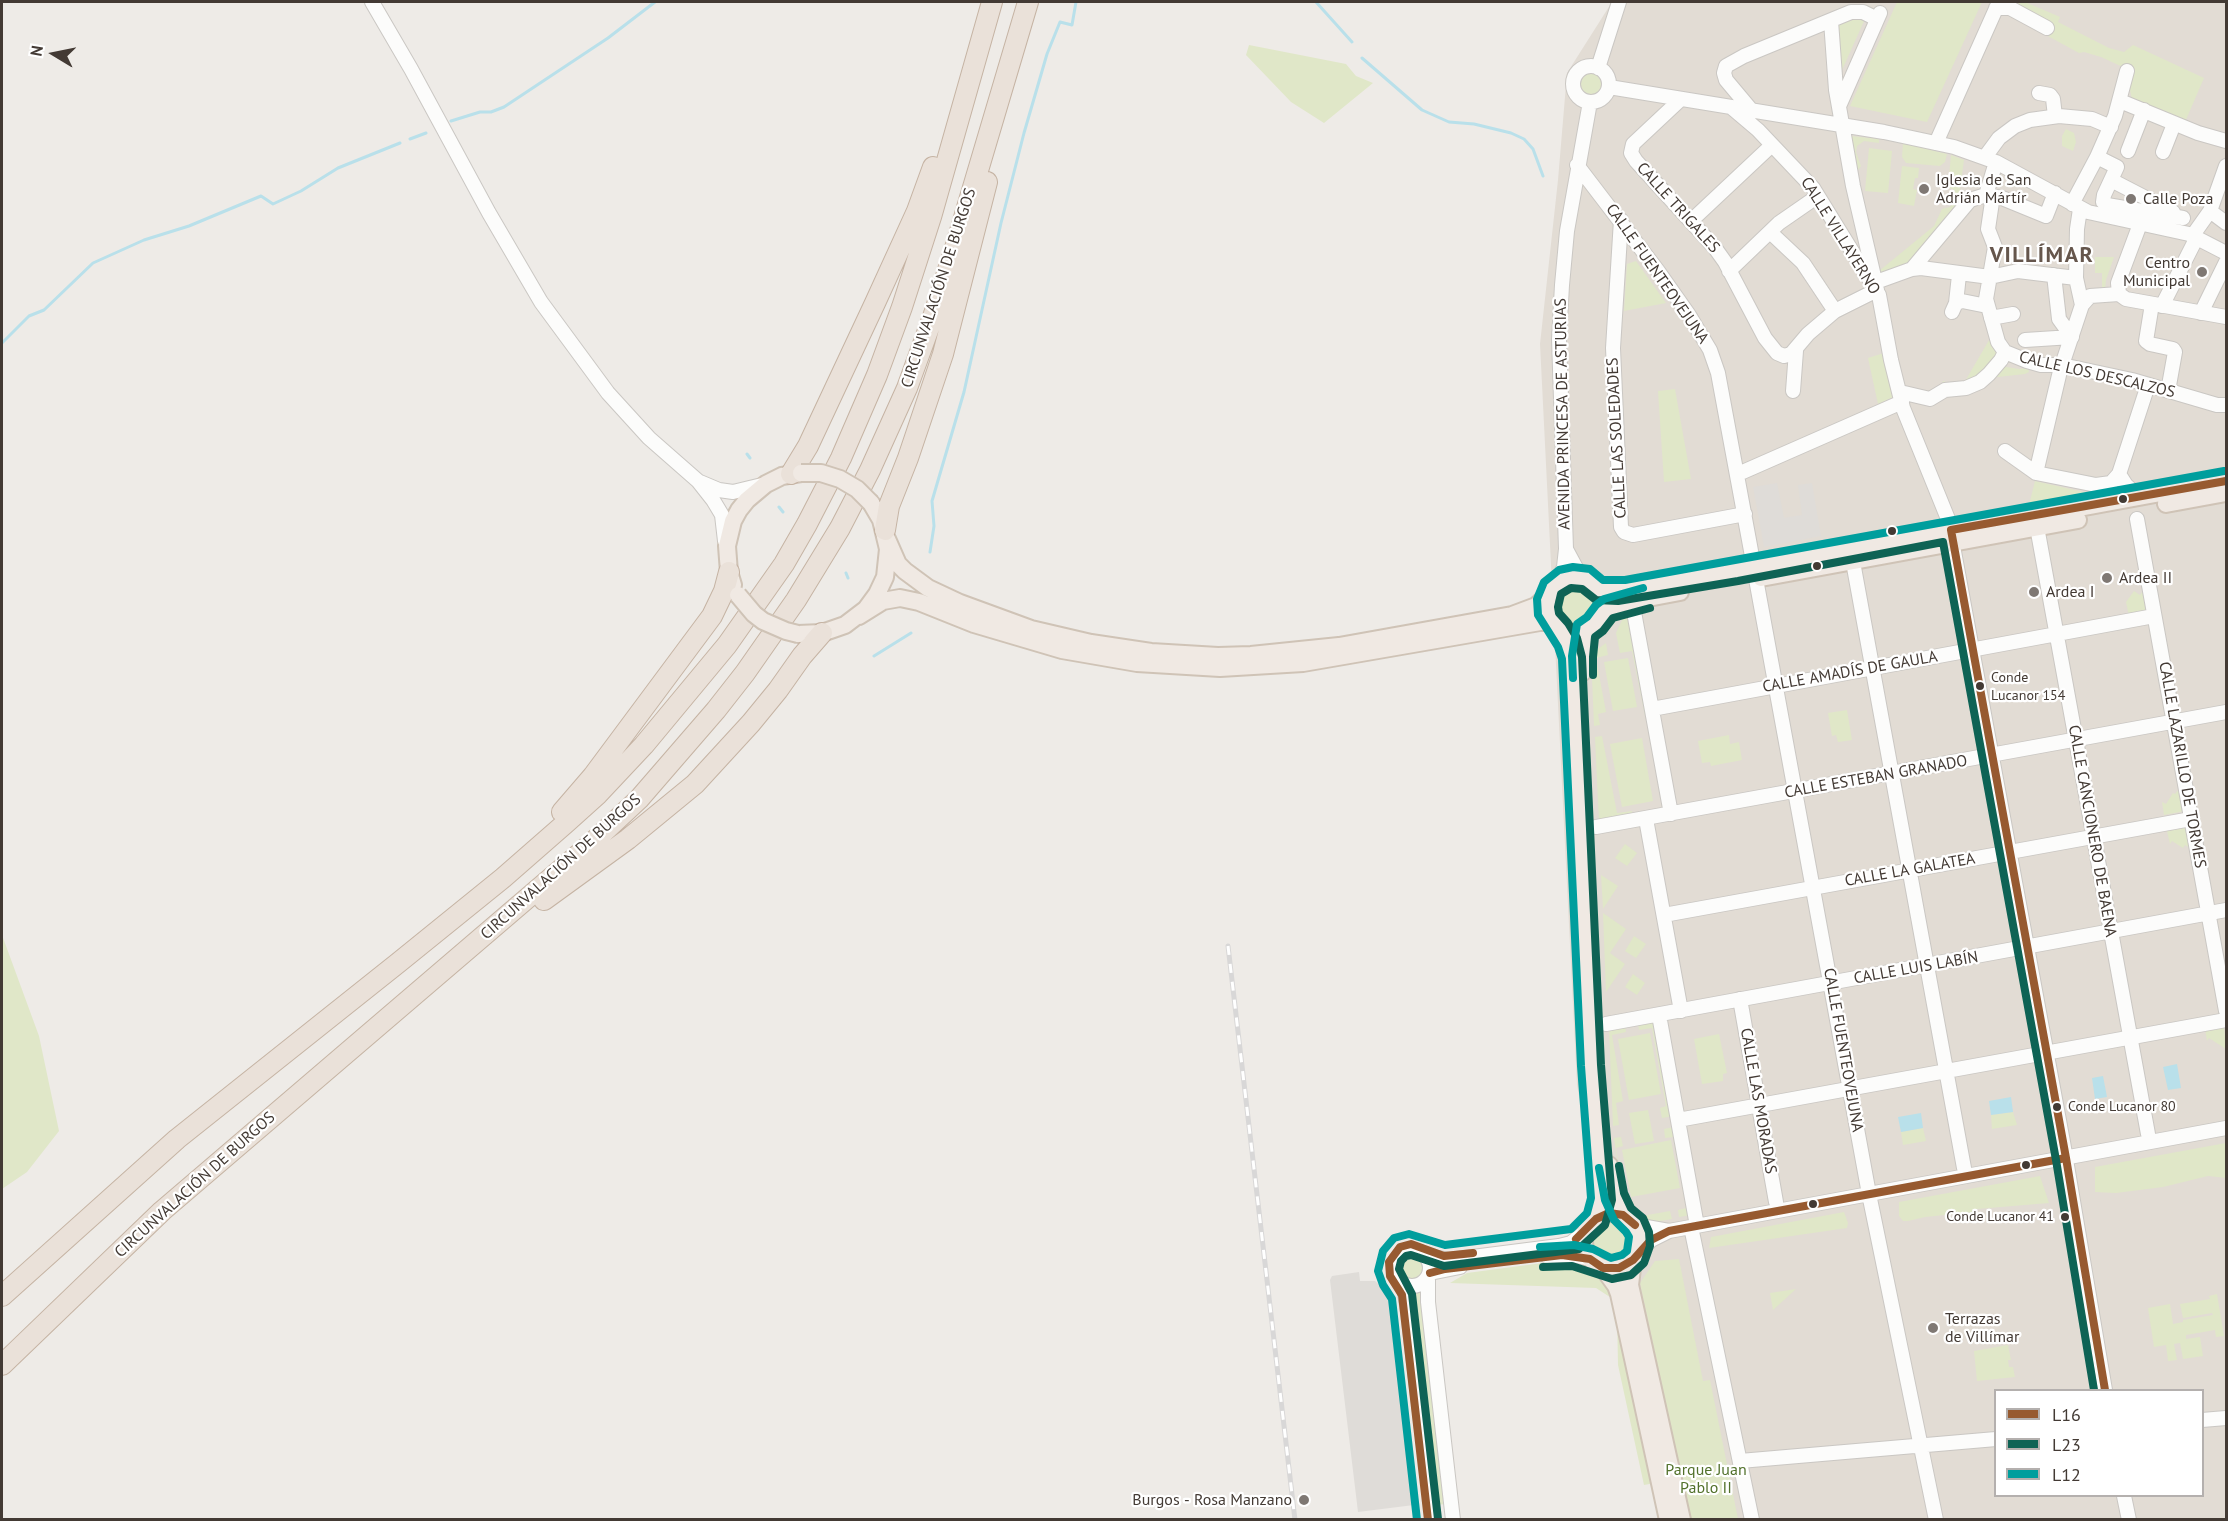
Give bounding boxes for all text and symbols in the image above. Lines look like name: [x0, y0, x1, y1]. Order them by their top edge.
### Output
north arrow: [24, 24, 84, 84]
text: N: [26, 44, 47, 58]
street label: CALLE TRIGALES: [1632, 159, 1724, 257]
place label: Iglesia de San Adrián Mártír: [1936, 170, 2031, 208]
street label: CALLE VILLAYERNO: [1796, 174, 1884, 298]
marker: Iglesia de San Adrián Mártír: [1917, 182, 1931, 196]
street label: CIRCUNVALACIÓN DE BURGOS: [898, 186, 980, 390]
place label: Calle Poza: [2143, 189, 2213, 209]
marker: Calle Poza: [2124, 192, 2138, 206]
street label: CALLE FUENTEOVEJUNA: [1601, 200, 1713, 348]
district label: VILLÍMAR: [1990, 243, 2094, 269]
place label: Centro Municipal: [2123, 253, 2190, 291]
marker: Centro Municipal: [2195, 265, 2209, 279]
street label: AVENIDA PRINCESA DE ASTURIAS: [1551, 298, 1575, 530]
street label: CALLE LOS DESCALZOS: [2017, 348, 2177, 402]
street label: CALLE LAS SOLEDADES: [1603, 357, 1631, 519]
unlabelled marker: [2117, 493, 2129, 505]
unlabelled marker: [1886, 525, 1898, 537]
unlabelled marker: [1811, 560, 1823, 572]
place label: Ardea II: [2119, 568, 2172, 588]
marker: Ardea II: [2100, 571, 2114, 585]
place label: Ardea I: [2046, 582, 2094, 602]
marker: Ardea I: [2027, 585, 2041, 599]
street label: CALLE AMADÍS DE GAULA: [1761, 647, 1939, 697]
street label: CALLE LAZARILLO DE TORMES: [2154, 660, 2210, 870]
place label: Conde Lucanor 154: [1991, 670, 2065, 702]
marker: Conde Lucanor 154: [1974, 680, 1986, 692]
street label: CALLE CANCIONERO DE BAENA: [2064, 723, 2120, 939]
street label: CALLE ESTEBAN GRANADO: [1783, 751, 1969, 803]
street label: CIRCUNVALACIÓN DE BURGOS: [477, 790, 645, 944]
street label: CALLE LA GALATEA: [1843, 849, 1977, 891]
street label: CALLE LUIS LABÍN: [1852, 948, 1980, 988]
street label: CALLE FUENTEOVEJUNA: [1819, 966, 1867, 1134]
street label: CALLE LAS MORADAS: [1736, 1026, 1780, 1176]
place label: Conde Lucanor 80: [2068, 1099, 2176, 1115]
marker: Conde Lucanor 80: [2051, 1101, 2063, 1113]
street label: CIRCUNVALACIÓN DE BURGOS: [111, 1108, 279, 1262]
unlabelled marker: [2020, 1159, 2032, 1171]
unlabelled marker: [1807, 1198, 1819, 1210]
place label: Conde Lucanor 41: [1946, 1209, 2054, 1225]
marker: Conde Lucanor 41: [2059, 1211, 2071, 1223]
place label: Terrazas de Villímar: [1945, 1309, 2019, 1347]
marker: Terrazas de Villímar: [1926, 1321, 1940, 1335]
legend: [1994, 1389, 2204, 1497]
text: L16: [2052, 1403, 2081, 1426]
text: L23: [2052, 1433, 2081, 1456]
park label: Parque Juan Pablo II: [1665, 1460, 1747, 1498]
text: L12: [2052, 1463, 2081, 1486]
place label: Burgos - Rosa Manzano: [1132, 1490, 1292, 1510]
marker: Burgos - Rosa Manzano: [1297, 1493, 1311, 1507]

